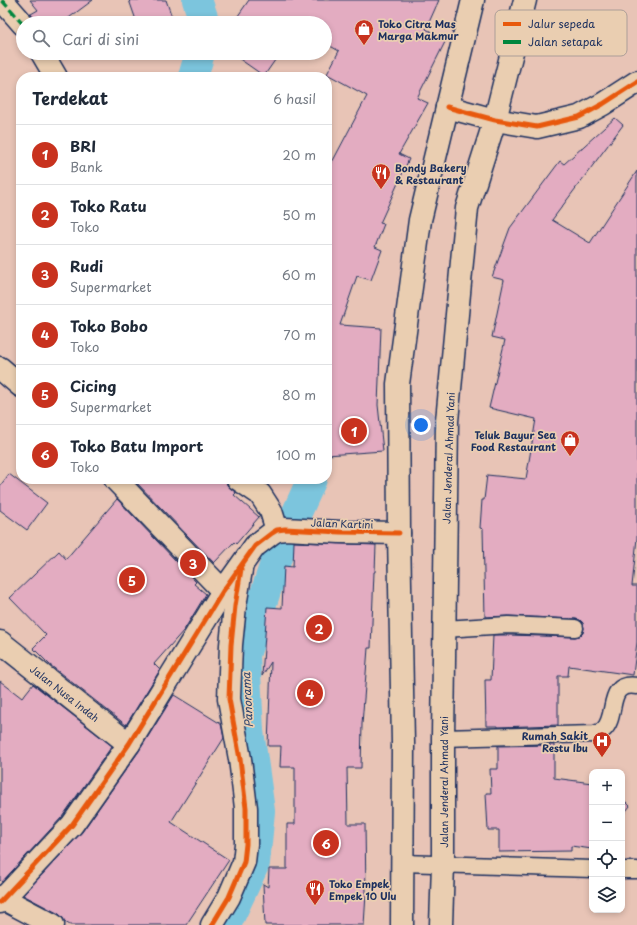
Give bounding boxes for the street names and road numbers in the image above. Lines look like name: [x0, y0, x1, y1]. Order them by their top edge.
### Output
street label: Jalan Jenderal Ahmad Yani: [438, 392, 458, 524]
street label: Jalan Kartini: [310, 514, 374, 532]
street label: Jalan Nusa Indah: [27, 661, 103, 725]
street label: Jalan Jenderal Ahmad Yani: [436, 716, 451, 848]

